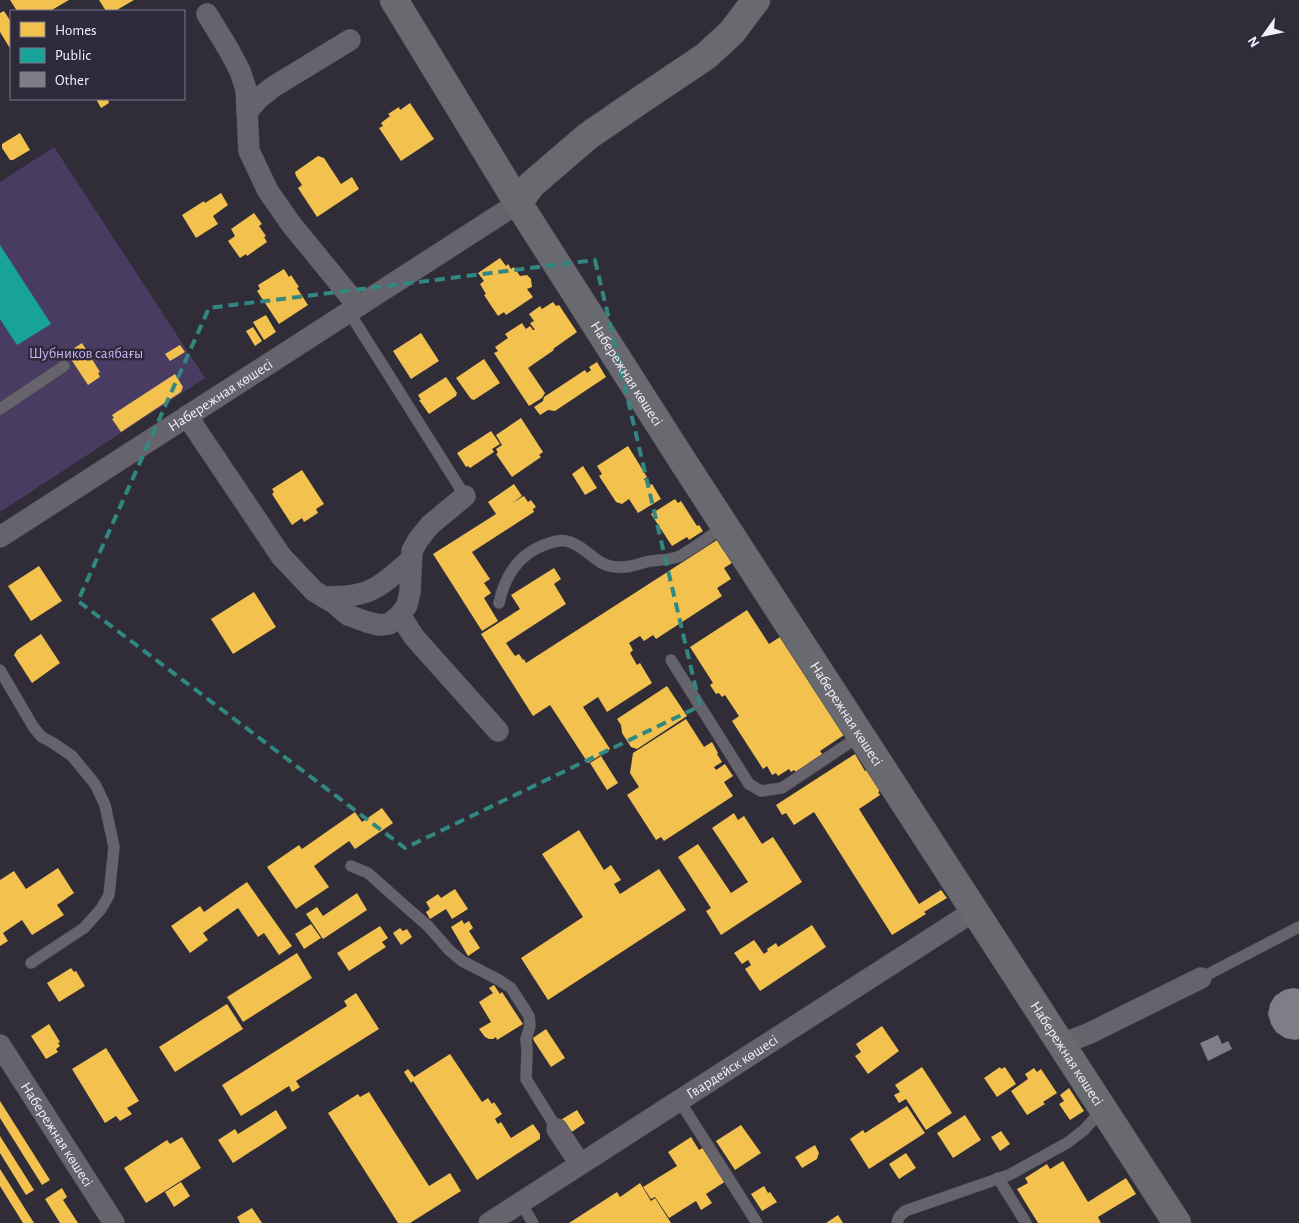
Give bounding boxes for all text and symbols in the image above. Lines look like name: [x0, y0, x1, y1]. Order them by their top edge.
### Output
legend: [10, 10, 185, 100]
north arrow: [1239, 10, 1289, 60]
text: Homes: [55, 23, 97, 38]
text: N: [1245, 34, 1262, 49]
text: Public: [55, 48, 91, 63]
text: Other: [55, 73, 89, 88]
street label: Набережная көшесі: [587, 319, 665, 429]
park label: Шубников саябағы: [29, 346, 143, 361]
street label: Набережная көшесі: [166, 356, 275, 435]
street label: Набережная көшесі: [807, 659, 885, 769]
street label: Набережная көшесі: [1027, 999, 1106, 1108]
street label: Гвардейск көшесі: [684, 1032, 781, 1102]
street label: Набережная көшесі: [18, 1080, 96, 1189]

